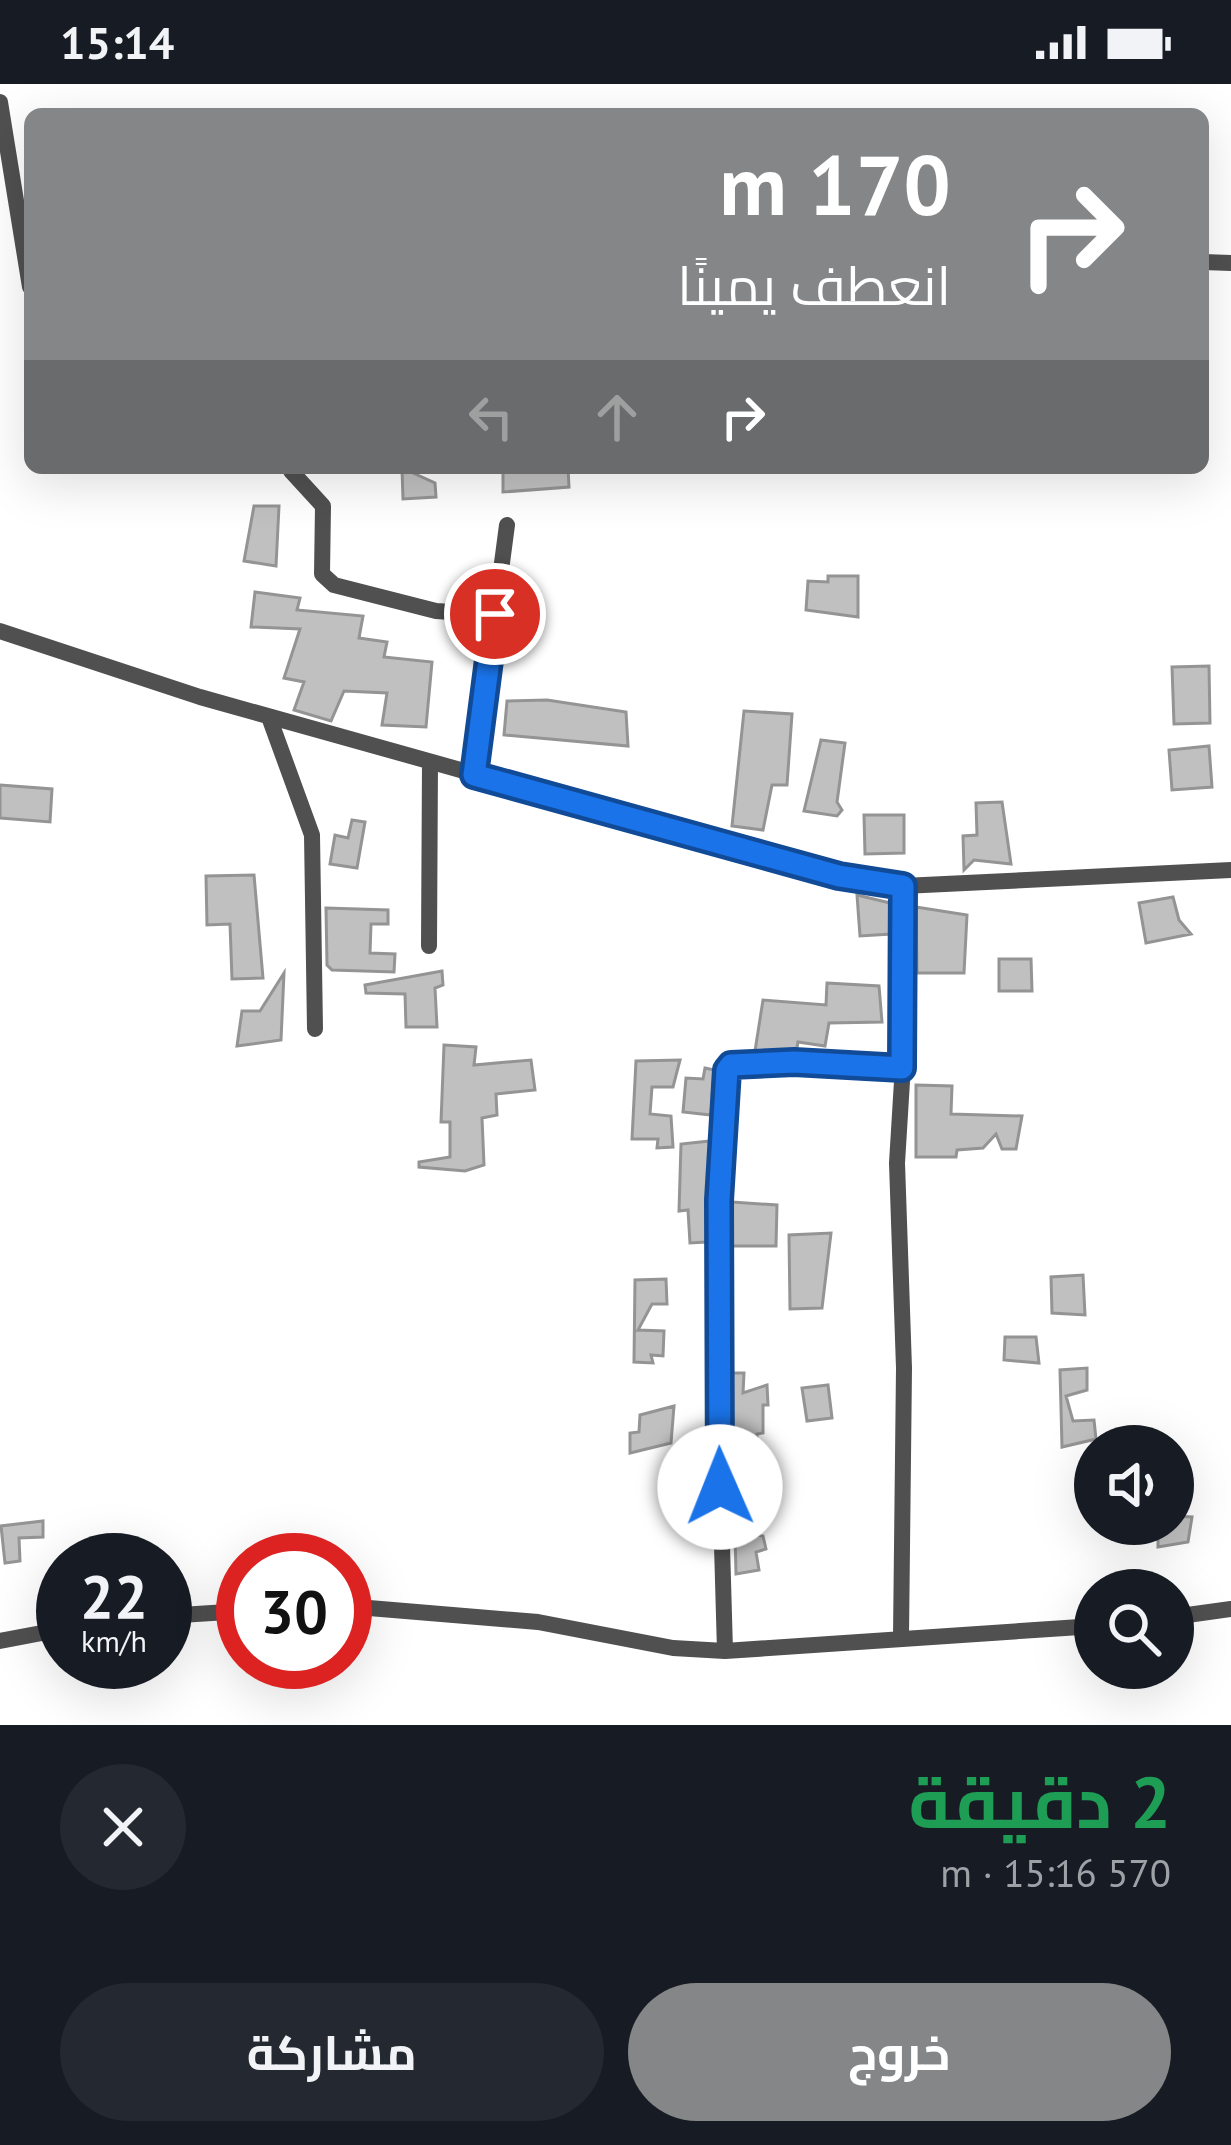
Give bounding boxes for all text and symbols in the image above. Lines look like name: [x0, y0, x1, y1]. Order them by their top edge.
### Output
text: 15:14: [60, 13, 174, 71]
text: 170 m: [719, 129, 951, 238]
icon: right: [993, 156, 1149, 312]
text: انعطف يمينًا: [677, 250, 951, 320]
icon: left: [458, 384, 524, 450]
icon: ahead: [584, 384, 650, 450]
icon: right: [710, 384, 776, 450]
pin: [444, 563, 546, 665]
icon: arrive: [462, 581, 528, 647]
position arrow: [657, 1424, 783, 1550]
map controls: [1074, 1425, 1194, 1689]
button: sound: [1074, 1425, 1194, 1545]
speed limit sign: 30: [216, 1533, 372, 1689]
text: 22: [80, 1557, 148, 1635]
button: search: [1074, 1569, 1194, 1689]
text: km/h: [81, 1621, 147, 1660]
text: 2 دقيقة: [908, 1755, 1171, 1848]
button: close: [60, 1764, 186, 1890]
text: 570 m · 15:16: [940, 1847, 1171, 1898]
button: مشاركة: [60, 1983, 604, 2121]
button: خروج: [628, 1983, 1171, 2121]

